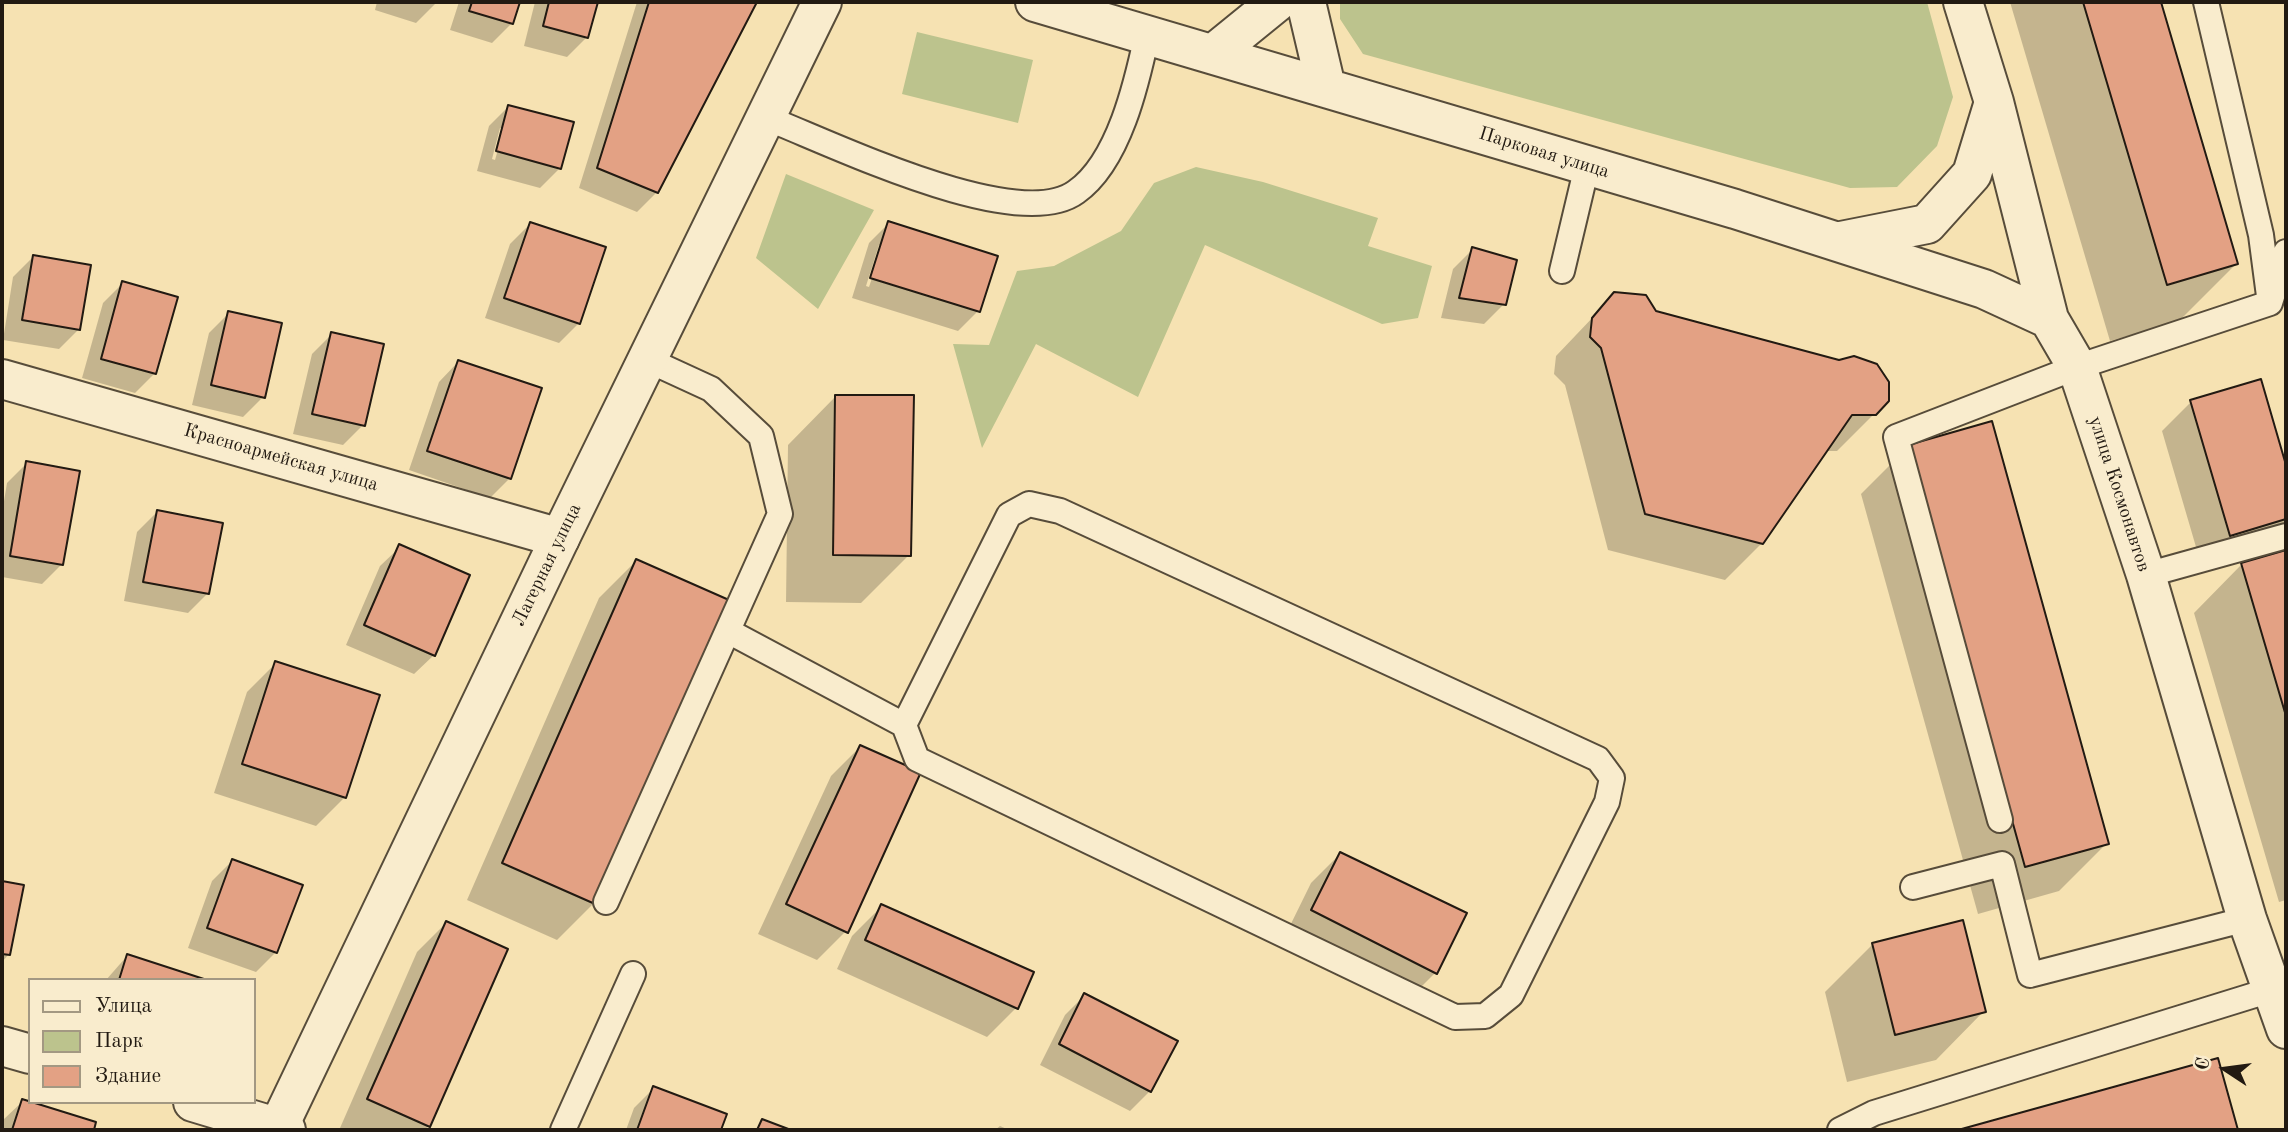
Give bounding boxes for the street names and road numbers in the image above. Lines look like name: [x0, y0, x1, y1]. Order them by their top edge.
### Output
street label: Парковая улица: [1476, 122, 1612, 184]
street label: улица Космонавтов: [2083, 413, 2155, 575]
street label: Красноармейская улица: [181, 419, 381, 497]
street label: Лагерная улица: [507, 500, 587, 630]

